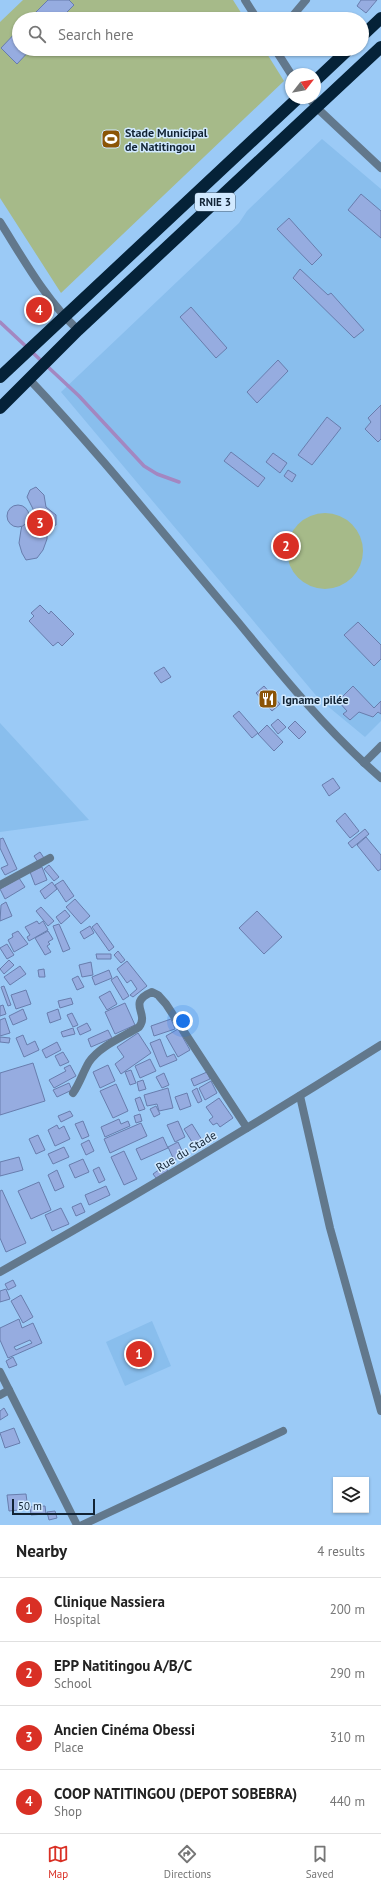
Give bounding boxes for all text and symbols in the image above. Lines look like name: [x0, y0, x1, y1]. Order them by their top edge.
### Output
search box: [12, 12, 369, 56]
icon: search: [26, 23, 48, 45]
text: Search here: [58, 25, 134, 44]
north arrow: [285, 68, 321, 104]
place label: Stade Municipal de Natitingou: [125, 125, 208, 154]
sports icon: Stade Municipal de Natitingou: [100, 128, 122, 150]
road number: RNIE 3: [195, 193, 235, 211]
pin: 4: [26, 295, 52, 325]
pin: 3: [27, 508, 53, 538]
pin: 2: [273, 531, 299, 561]
restaurant icon: Igname pilée: [257, 688, 279, 710]
place label: Igname pilée: [282, 692, 349, 707]
your location: [173, 1011, 193, 1031]
street label: Rue du Stade: [153, 1127, 219, 1175]
pin: 1: [126, 1339, 152, 1369]
map controls: [333, 1477, 369, 1513]
button: layers: [333, 1477, 369, 1513]
scale bar: [12, 1497, 95, 1516]
text: 50 m: [18, 1499, 42, 1513]
text: Nearby: [16, 1540, 67, 1562]
text: 4 results: [317, 1543, 365, 1560]
text: Clinique Nassiera: [54, 1592, 165, 1611]
text: 1: [25, 1601, 33, 1618]
text: 200 m: [330, 1601, 365, 1618]
text: Hospital: [54, 1611, 100, 1628]
text: EPP Natitingou A/B/C: [54, 1656, 192, 1675]
text: 2: [25, 1665, 33, 1682]
text: 290 m: [330, 1665, 365, 1682]
text: School: [54, 1675, 92, 1692]
text: Ancien Cinéma Obessi: [54, 1720, 195, 1739]
text: 3: [25, 1729, 33, 1746]
text: 310 m: [330, 1729, 365, 1746]
text: Place: [54, 1739, 84, 1756]
text: COOP NATITINGOU (DEPOT SOBEBRA): [54, 1784, 297, 1803]
text: 4: [25, 1793, 33, 1810]
text: 440 m: [330, 1793, 365, 1810]
text: Shop: [54, 1803, 82, 1820]
tab: Map: [47, 1843, 69, 1881]
tab: Directions: [164, 1843, 211, 1881]
tab: Saved: [306, 1843, 334, 1881]

